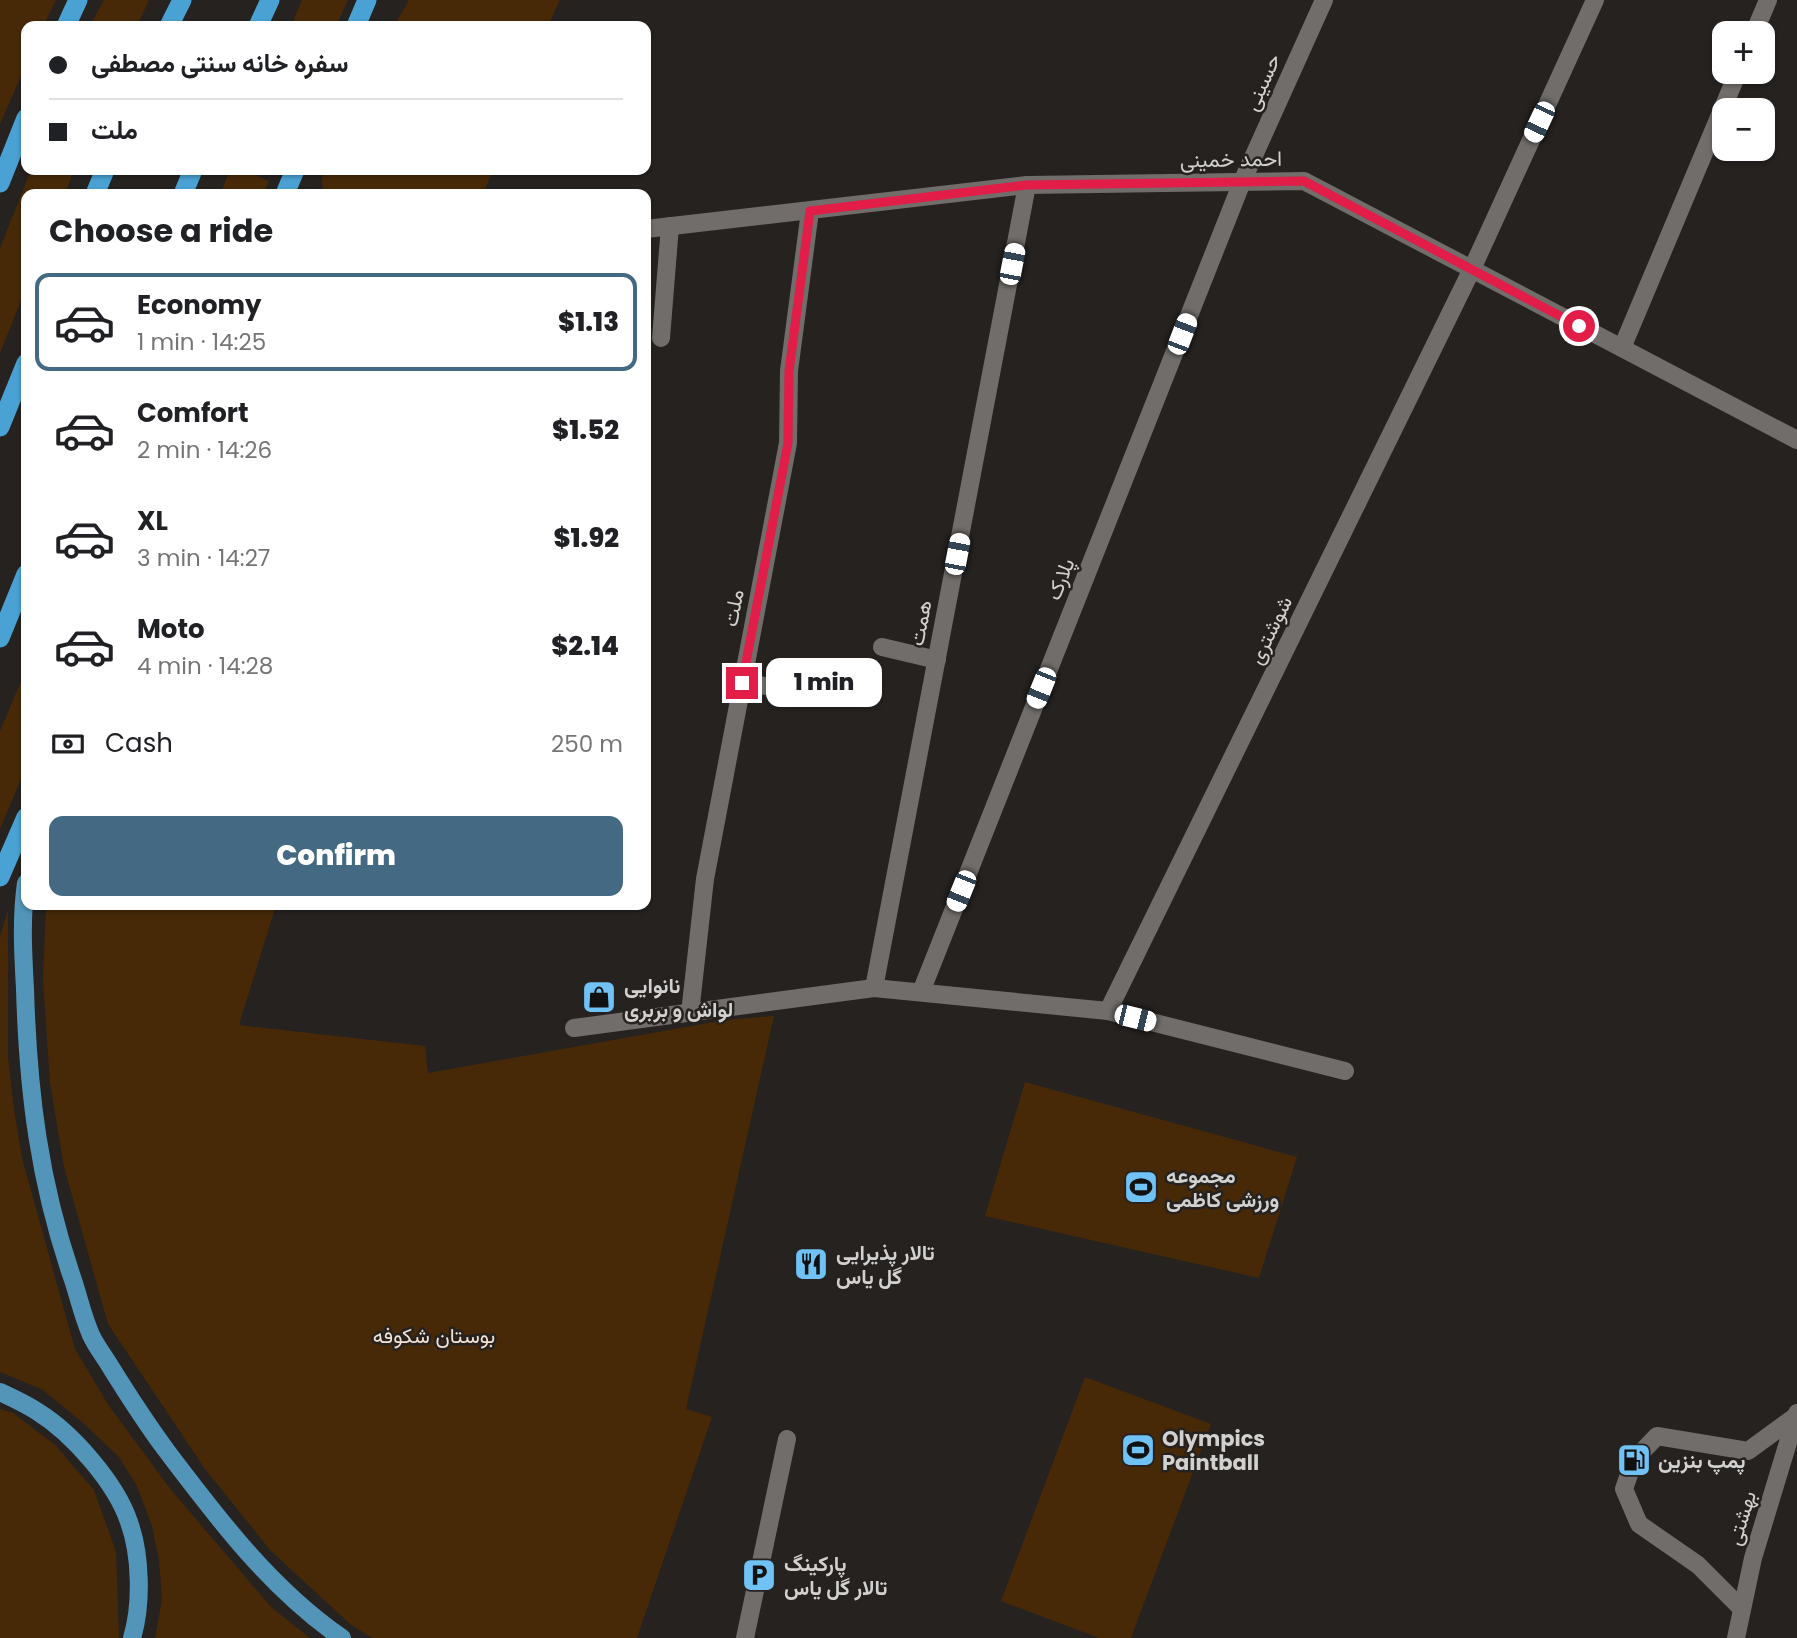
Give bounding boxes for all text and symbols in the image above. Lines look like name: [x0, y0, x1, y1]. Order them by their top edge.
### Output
map controls: [1712, 21, 1775, 161]
button: +: [1712, 21, 1775, 84]
text: سفره خانه سنتی مصطفی: [91, 45, 349, 81]
street label: حسینی: [1237, 49, 1287, 115]
button: −: [1712, 98, 1775, 161]
car: [1521, 99, 1558, 145]
text: ملت: [91, 112, 138, 148]
street label: احمد خمینی: [1180, 144, 1282, 174]
text: Choose a ride: [49, 208, 273, 253]
car: [998, 241, 1027, 287]
text: Economy: [137, 287, 261, 323]
icon: car: [53, 291, 116, 354]
text: $1.13: [558, 304, 619, 340]
route start: [1563, 310, 1595, 342]
car: [1165, 311, 1200, 357]
text: 1 min · 14:25: [137, 326, 266, 358]
text: Comfort: [137, 395, 249, 431]
icon: car: [53, 399, 116, 462]
text: $1.52: [552, 412, 619, 448]
text: 2 min · 14:26: [137, 434, 272, 466]
text: XL: [137, 503, 168, 539]
icon: car: [53, 507, 116, 570]
text: $1.92: [553, 520, 619, 556]
car: [943, 531, 972, 577]
text: 3 min · 14:27: [137, 542, 270, 574]
street label: پلارک: [1039, 554, 1081, 604]
street label: ملت: [715, 587, 751, 629]
street label: شوشتری: [1241, 591, 1299, 669]
street label: همت: [901, 598, 939, 648]
text: Moto: [137, 611, 205, 647]
icon: car: [53, 615, 116, 678]
text: $2.14: [551, 628, 619, 664]
text: 4 min · 14:28: [137, 650, 273, 682]
callout: 1 min: [766, 658, 882, 708]
car: [1024, 665, 1059, 711]
text: 1 min: [794, 666, 854, 698]
route end: [726, 667, 758, 699]
icon: cash: [49, 725, 87, 763]
text: Cash: [105, 725, 173, 761]
text: 250 m: [551, 728, 623, 760]
button: Confirm: [49, 816, 623, 896]
car: [944, 868, 979, 914]
place label: نانوایی لواش و بربری: [624, 971, 733, 1024]
shop icon: نانوایی لواش و بربری: [580, 978, 618, 1016]
car: [1113, 1003, 1158, 1033]
place label: مجموعه ورزشی کاظمی: [1166, 1161, 1279, 1214]
sports icon: مجموعه ورزشی کاظمی: [1122, 1168, 1160, 1206]
place label: تالار پذیرایی گل یاس: [836, 1238, 935, 1291]
restaurant icon: تالار پذیرایی گل یاس: [792, 1245, 830, 1283]
park label: بوستان شکوفه: [373, 1321, 495, 1350]
place label: Olympics Paintball: [1162, 1424, 1265, 1477]
sports icon: Olympics Paintball: [1119, 1431, 1157, 1469]
fuel station icon: پمپ بنزین: [1615, 1441, 1653, 1479]
place label: پمپ بنزین: [1658, 1446, 1746, 1475]
street label: بهشتی: [1719, 1487, 1763, 1549]
place label: پارکینگ تالار گل یاس: [784, 1549, 887, 1602]
parking icon: پارکینگ تالار گل یاس: [740, 1556, 778, 1594]

